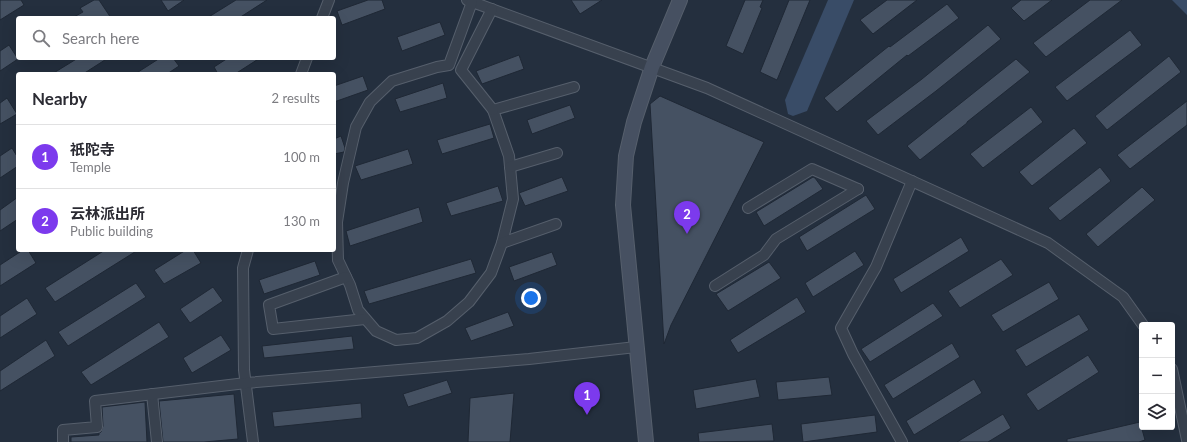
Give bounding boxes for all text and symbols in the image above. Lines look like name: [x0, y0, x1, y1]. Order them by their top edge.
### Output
search box: [16, 16, 336, 60]
icon: search: [30, 27, 52, 49]
text: Search here: [62, 29, 139, 47]
text: Nearby: [32, 88, 87, 109]
text: 2 results: [272, 90, 320, 106]
text: 祇陀寺: [70, 140, 115, 158]
text: 1: [41, 149, 49, 165]
text: 100 m: [283, 149, 320, 165]
text: Temple: [70, 159, 111, 175]
pin: 2: [674, 201, 700, 234]
text: 云林派出所: [70, 204, 145, 222]
text: 2: [41, 213, 49, 229]
text: 130 m: [283, 213, 320, 229]
text: Public building: [70, 223, 153, 239]
your location: [521, 288, 541, 308]
map controls: [1139, 322, 1175, 430]
button: +: [1139, 322, 1175, 358]
button: −: [1139, 358, 1175, 394]
pin: 1: [574, 382, 600, 415]
button: layers: [1139, 394, 1175, 430]

